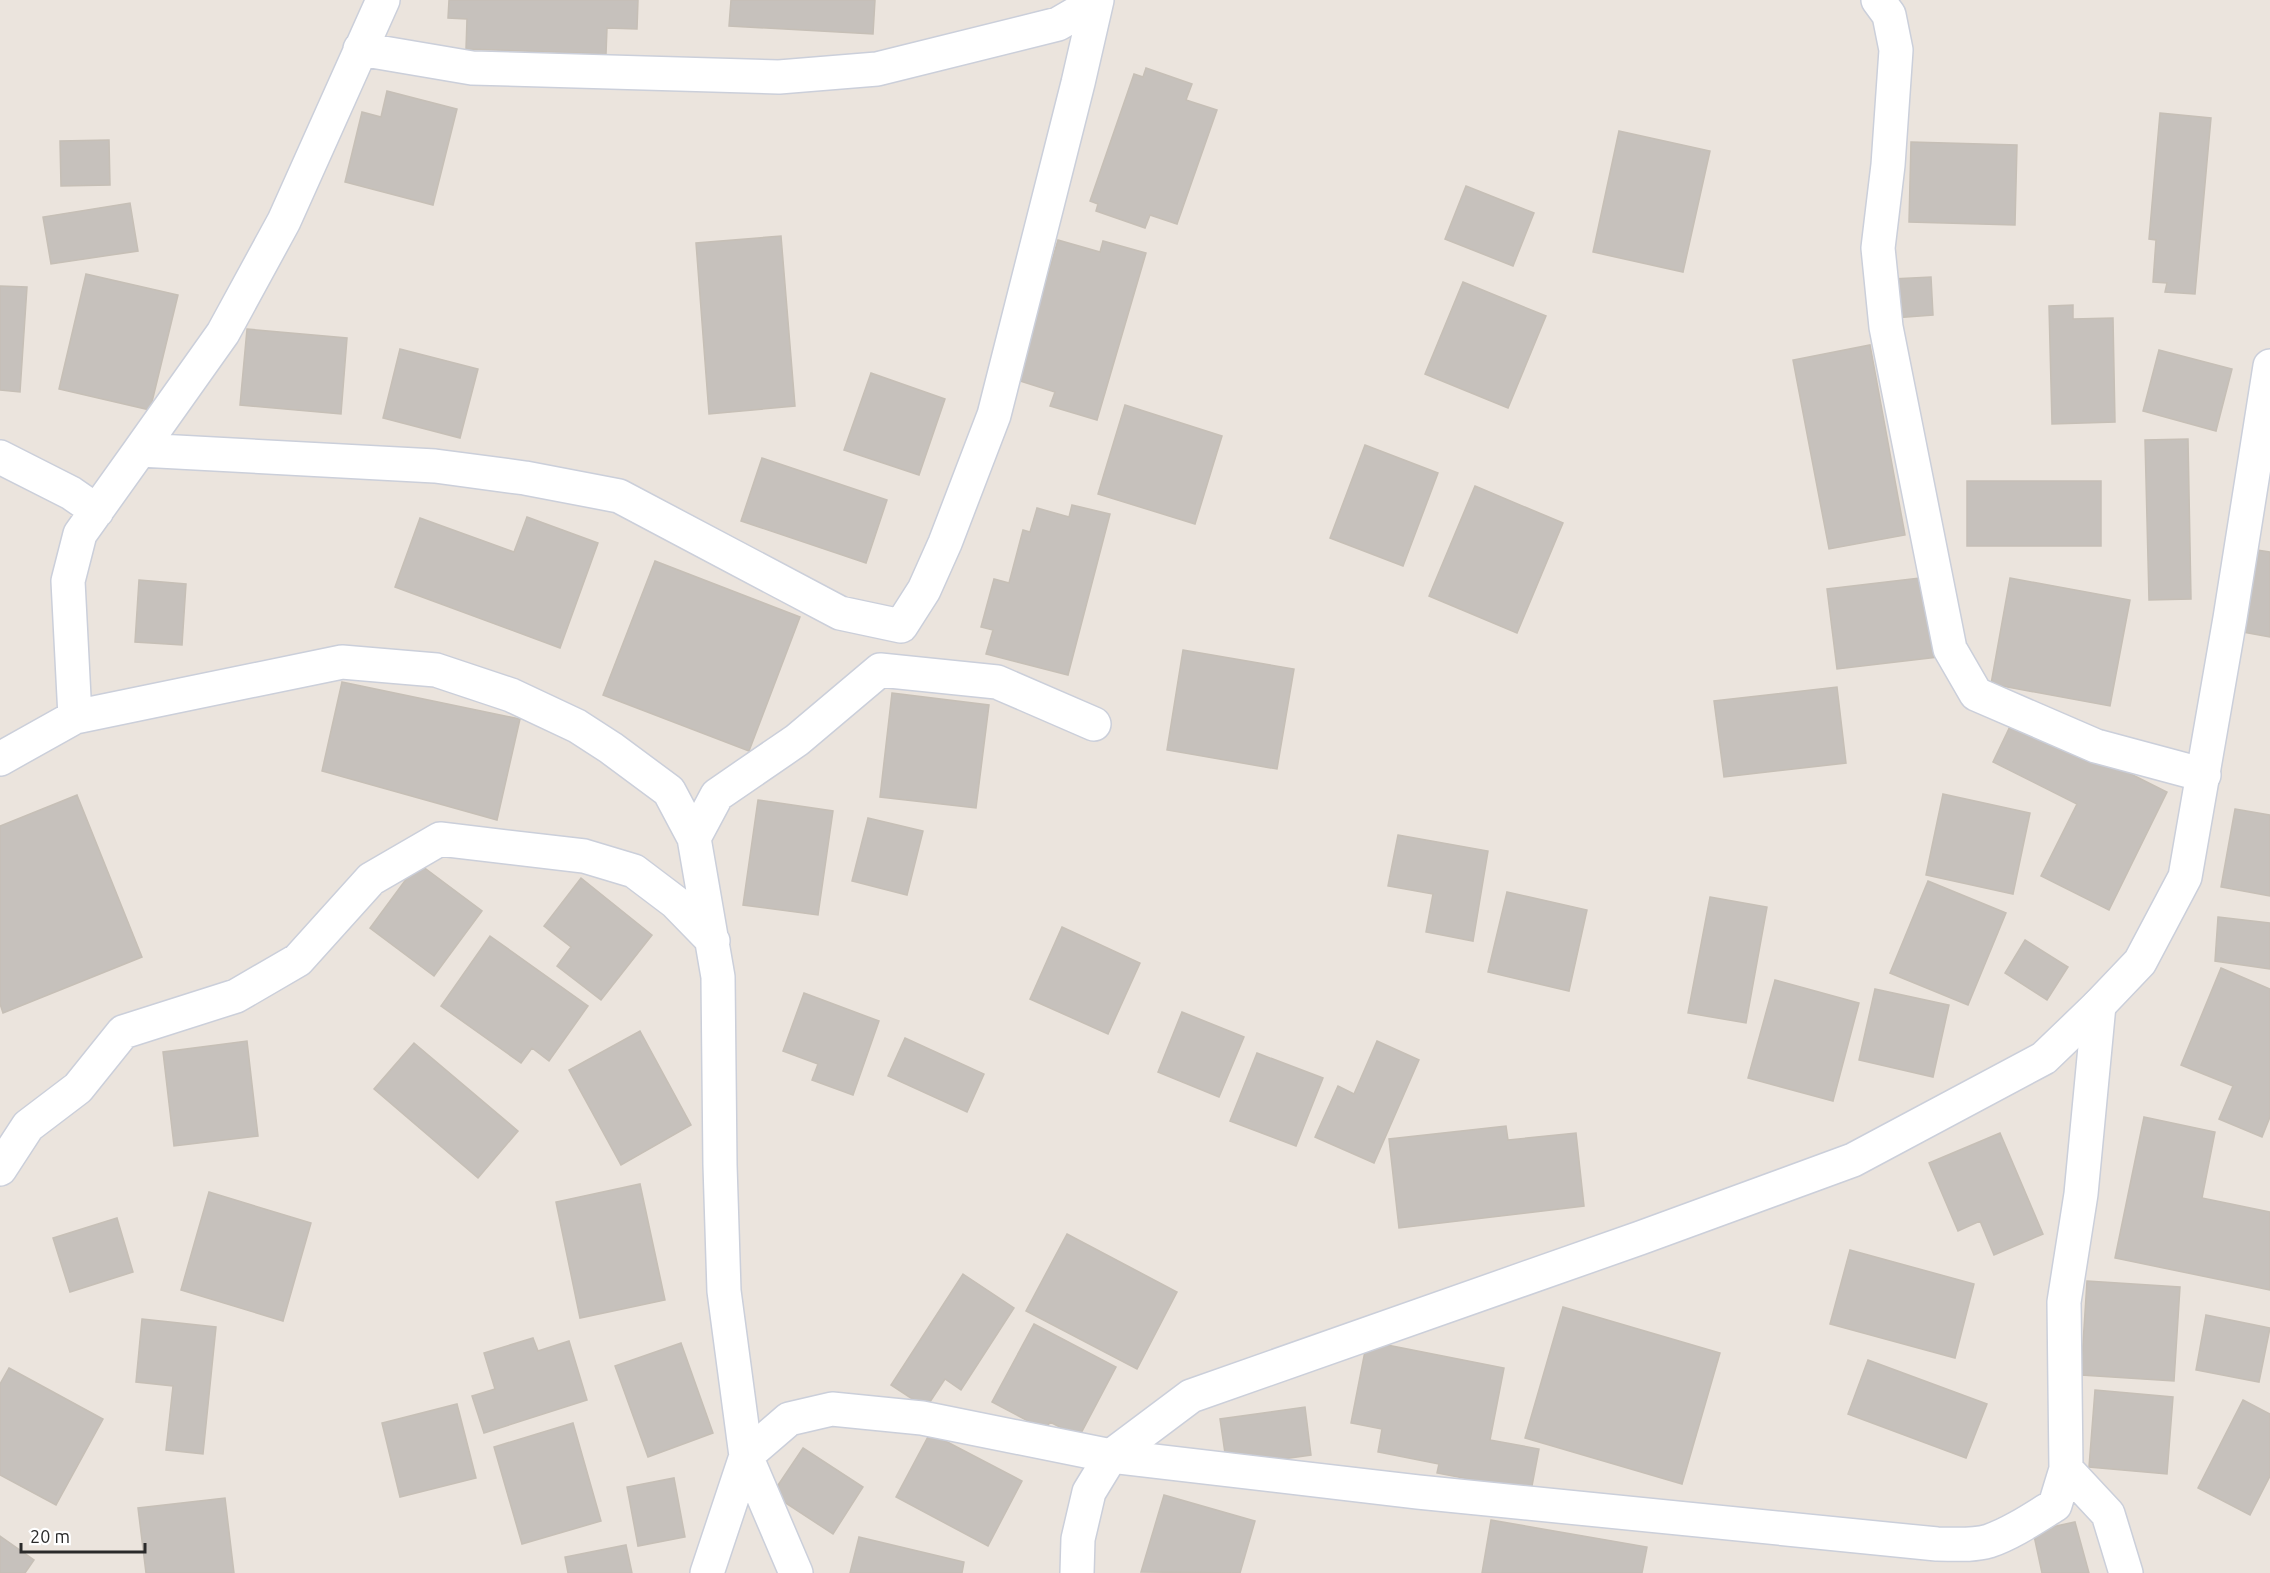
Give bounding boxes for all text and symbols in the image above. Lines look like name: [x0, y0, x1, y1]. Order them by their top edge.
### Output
scale bar: [21, 1516, 146, 1554]
text: 20 m: [30, 1526, 70, 1546]

